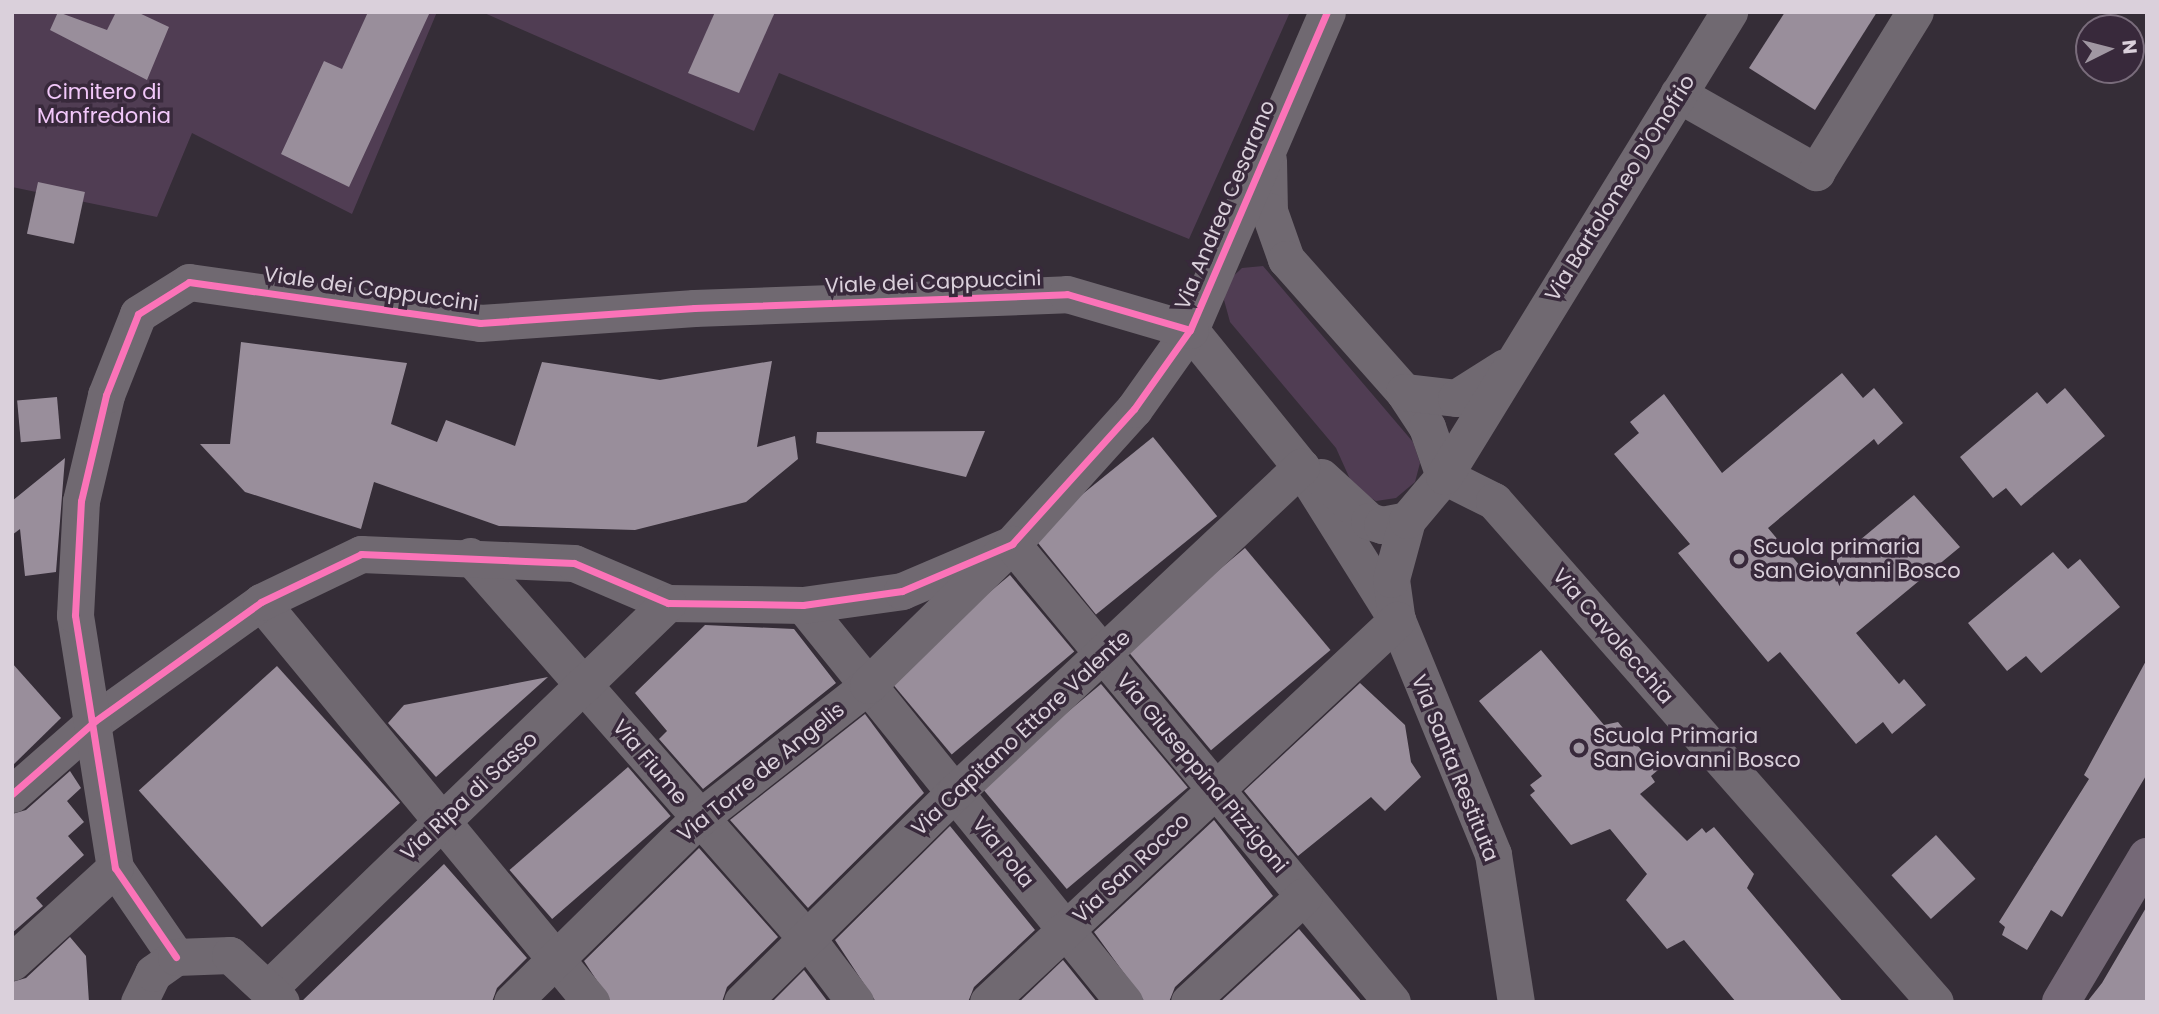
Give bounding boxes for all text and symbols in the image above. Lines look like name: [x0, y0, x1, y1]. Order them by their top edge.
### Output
north arrow: [2075, 14, 2145, 84]
text: N: [2115, 38, 2144, 55]
street label: Via Bartolomeo D'Onofrio: [1540, 70, 1700, 306]
park label: Cimitero di Manfredonia: [37, 79, 171, 129]
street label: Via Andrea Cesarano: [1169, 97, 1281, 313]
street label: Viale dei Cappuccini: [262, 261, 480, 317]
street label: Viale dei Cappuccini: [824, 266, 1042, 298]
place label: Scuola primaria San Giovanni Bosco: [1753, 534, 1961, 584]
marker: Scuola primaria San Giovanni Bosco: [1731, 551, 1747, 567]
street label: Via Cavolecchia: [1547, 563, 1679, 709]
street label: Via Capitano Ettore Valente: [906, 625, 1136, 841]
street label: Via Giuseppina Pizzigoni: [1111, 668, 1293, 878]
street label: Via Santa Restituta: [1406, 671, 1504, 865]
street label: Via Torre de Angelis: [673, 697, 849, 847]
street label: Via Fiume: [607, 714, 693, 810]
place label: Scuola Primaria San Giovanni Bosco: [1593, 723, 1801, 773]
street label: Via Ripa di Sasso: [395, 726, 543, 866]
marker: Scuola Primaria San Giovanni Bosco: [1571, 740, 1587, 756]
street label: Via San Rocco: [1068, 808, 1194, 928]
street label: Via Pola: [967, 811, 1039, 893]

